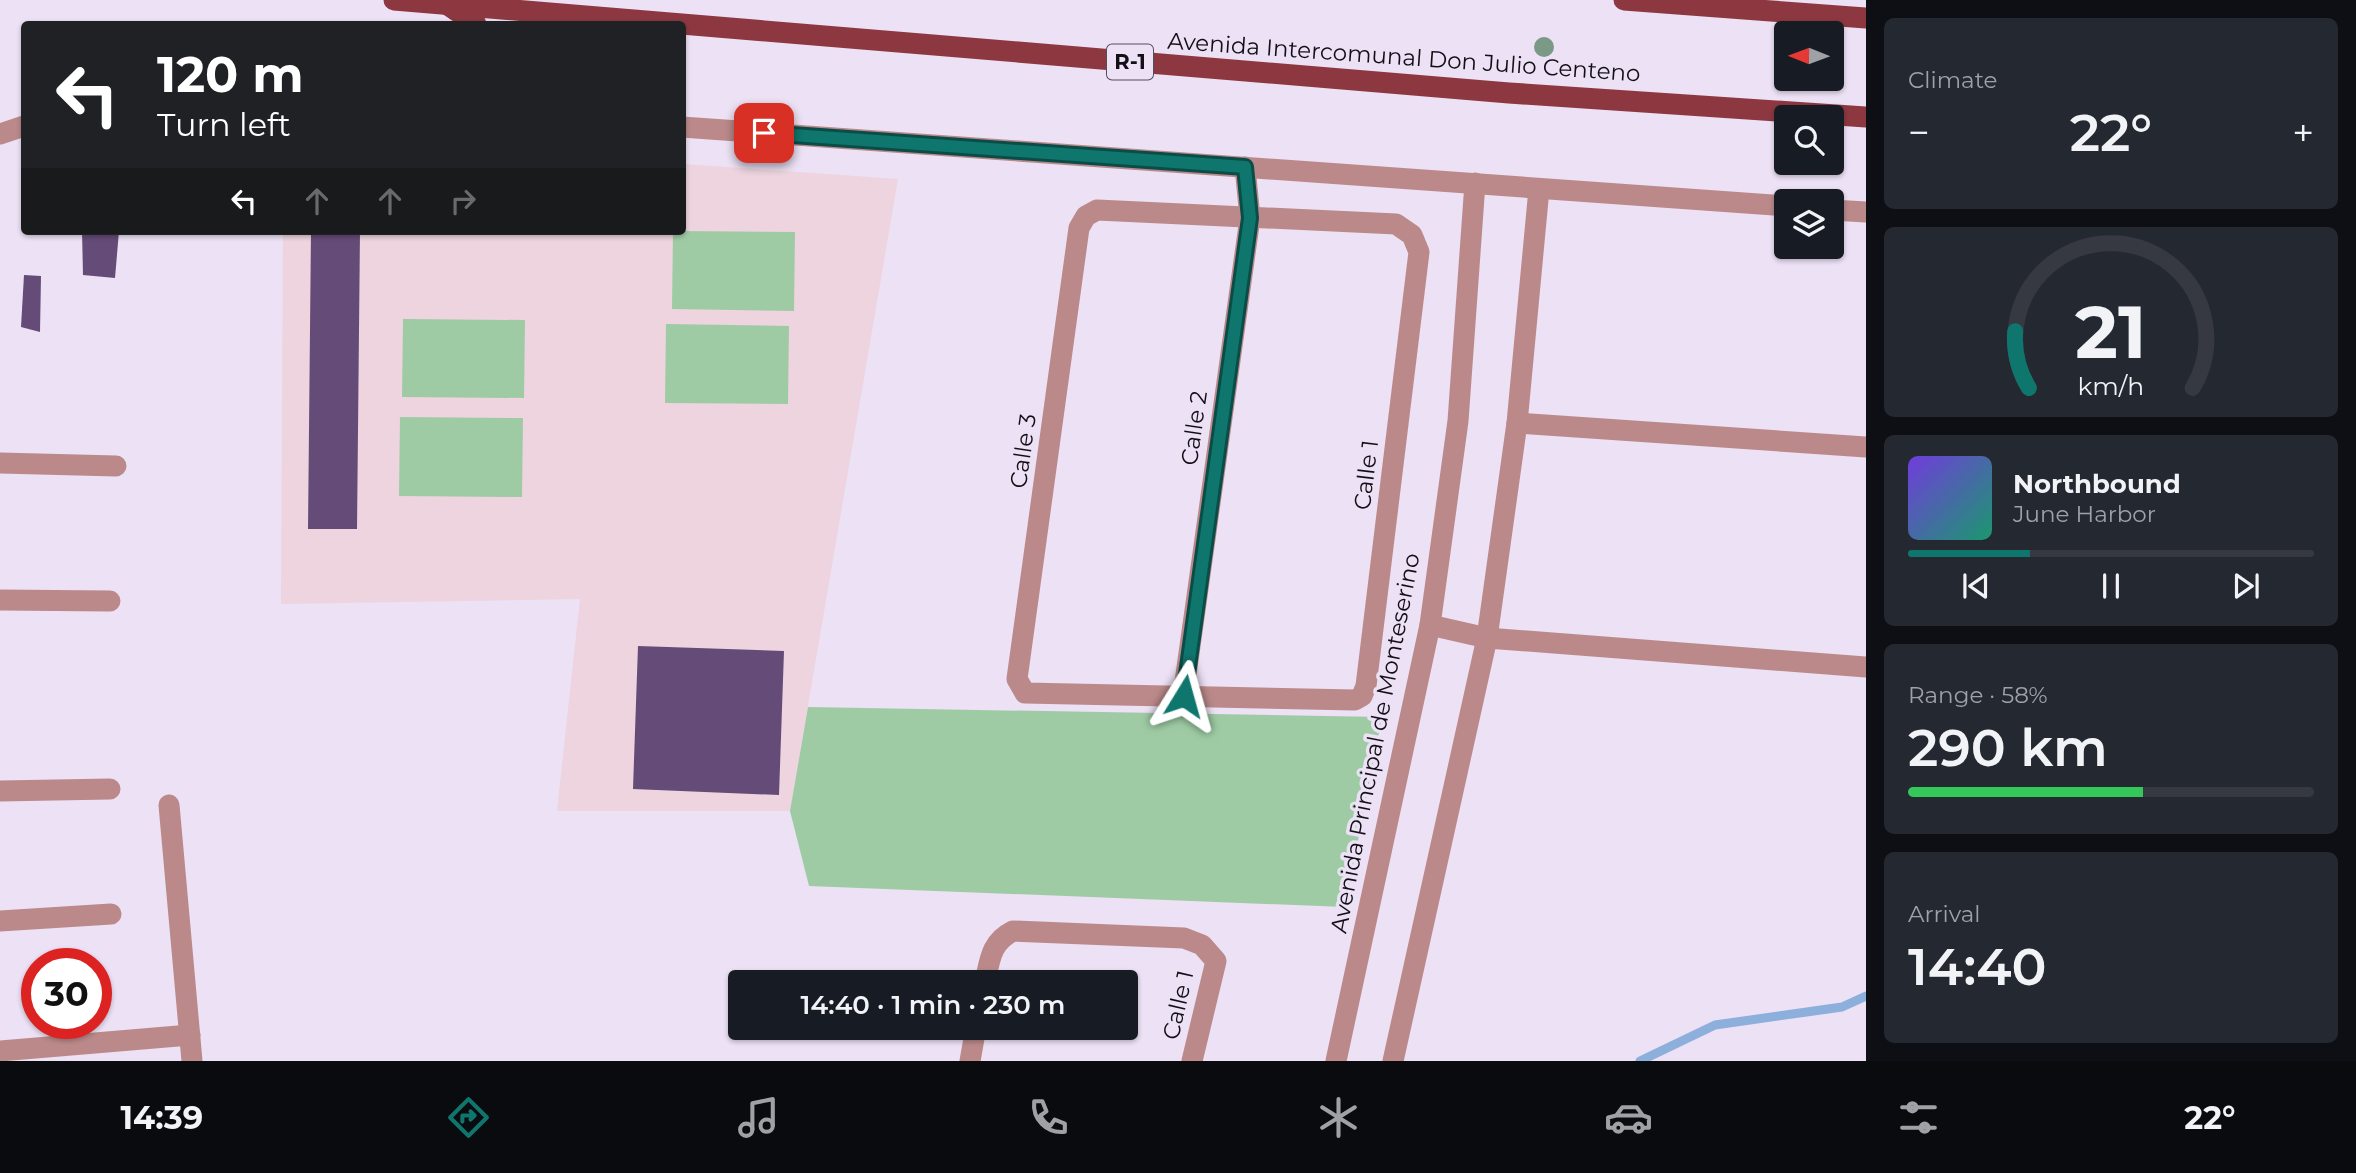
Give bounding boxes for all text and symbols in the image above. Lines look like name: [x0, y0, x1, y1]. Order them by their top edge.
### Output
north arrow: [1774, 21, 1844, 91]
map controls: [1774, 21, 1844, 259]
street label: Avenida Intercomunal Don Julio Centeno: [1167, 26, 1641, 88]
road number: R-1: [1107, 44, 1153, 80]
text: 120 m: [157, 45, 304, 104]
icon: left: [42, 49, 133, 140]
text: Climate: [1908, 66, 1997, 94]
text: 22°: [2070, 101, 2152, 164]
pin: [734, 103, 794, 163]
text: Turn left: [157, 105, 291, 144]
button: search: [1774, 105, 1844, 175]
text: −: [1908, 109, 1930, 156]
text: +: [2292, 109, 2314, 156]
icon: arrive: [745, 114, 783, 152]
icon: left: [225, 182, 263, 220]
icon: ahead: [298, 182, 336, 220]
icon: ahead: [371, 182, 409, 220]
icon: right: [444, 182, 482, 220]
button: layers: [1774, 189, 1844, 259]
text: 21: [2075, 288, 2147, 376]
text: km/h: [2078, 371, 2144, 401]
street label: Calle 2: [1175, 389, 1213, 467]
street label: Calle 3: [1004, 412, 1042, 490]
street label: Calle 1: [1348, 438, 1384, 512]
text: Northbound: [2013, 468, 2181, 500]
text: June Harbor: [2013, 500, 2156, 528]
street label: Avenida Principal de Monteserino: [1324, 551, 1426, 935]
icon: previous: [1957, 567, 1995, 605]
icon: pause: [2092, 567, 2130, 605]
icon: next: [2227, 567, 2265, 605]
position arrow: [1147, 659, 1221, 733]
text: Range · 58%: [1908, 681, 2048, 709]
text: 290 km: [1908, 716, 2108, 779]
text: Arrival: [1908, 900, 1981, 928]
text: 14:40: [1908, 935, 2047, 998]
speed limit sign: 30: [21, 948, 112, 1039]
street label: Calle 1: [1156, 968, 1200, 1042]
text: 14:40 · 1 min · 230 m: [801, 989, 1065, 1021]
icon: directions: [444, 1093, 493, 1142]
icon: music: [734, 1093, 783, 1142]
icon: phone: [1024, 1093, 1073, 1142]
icon: climate: [1314, 1093, 1363, 1142]
icon: car: [1604, 1093, 1653, 1142]
icon: filters: [1894, 1093, 1943, 1142]
text: 14:39: [121, 1098, 203, 1137]
text: 22°: [2184, 1098, 2235, 1137]

